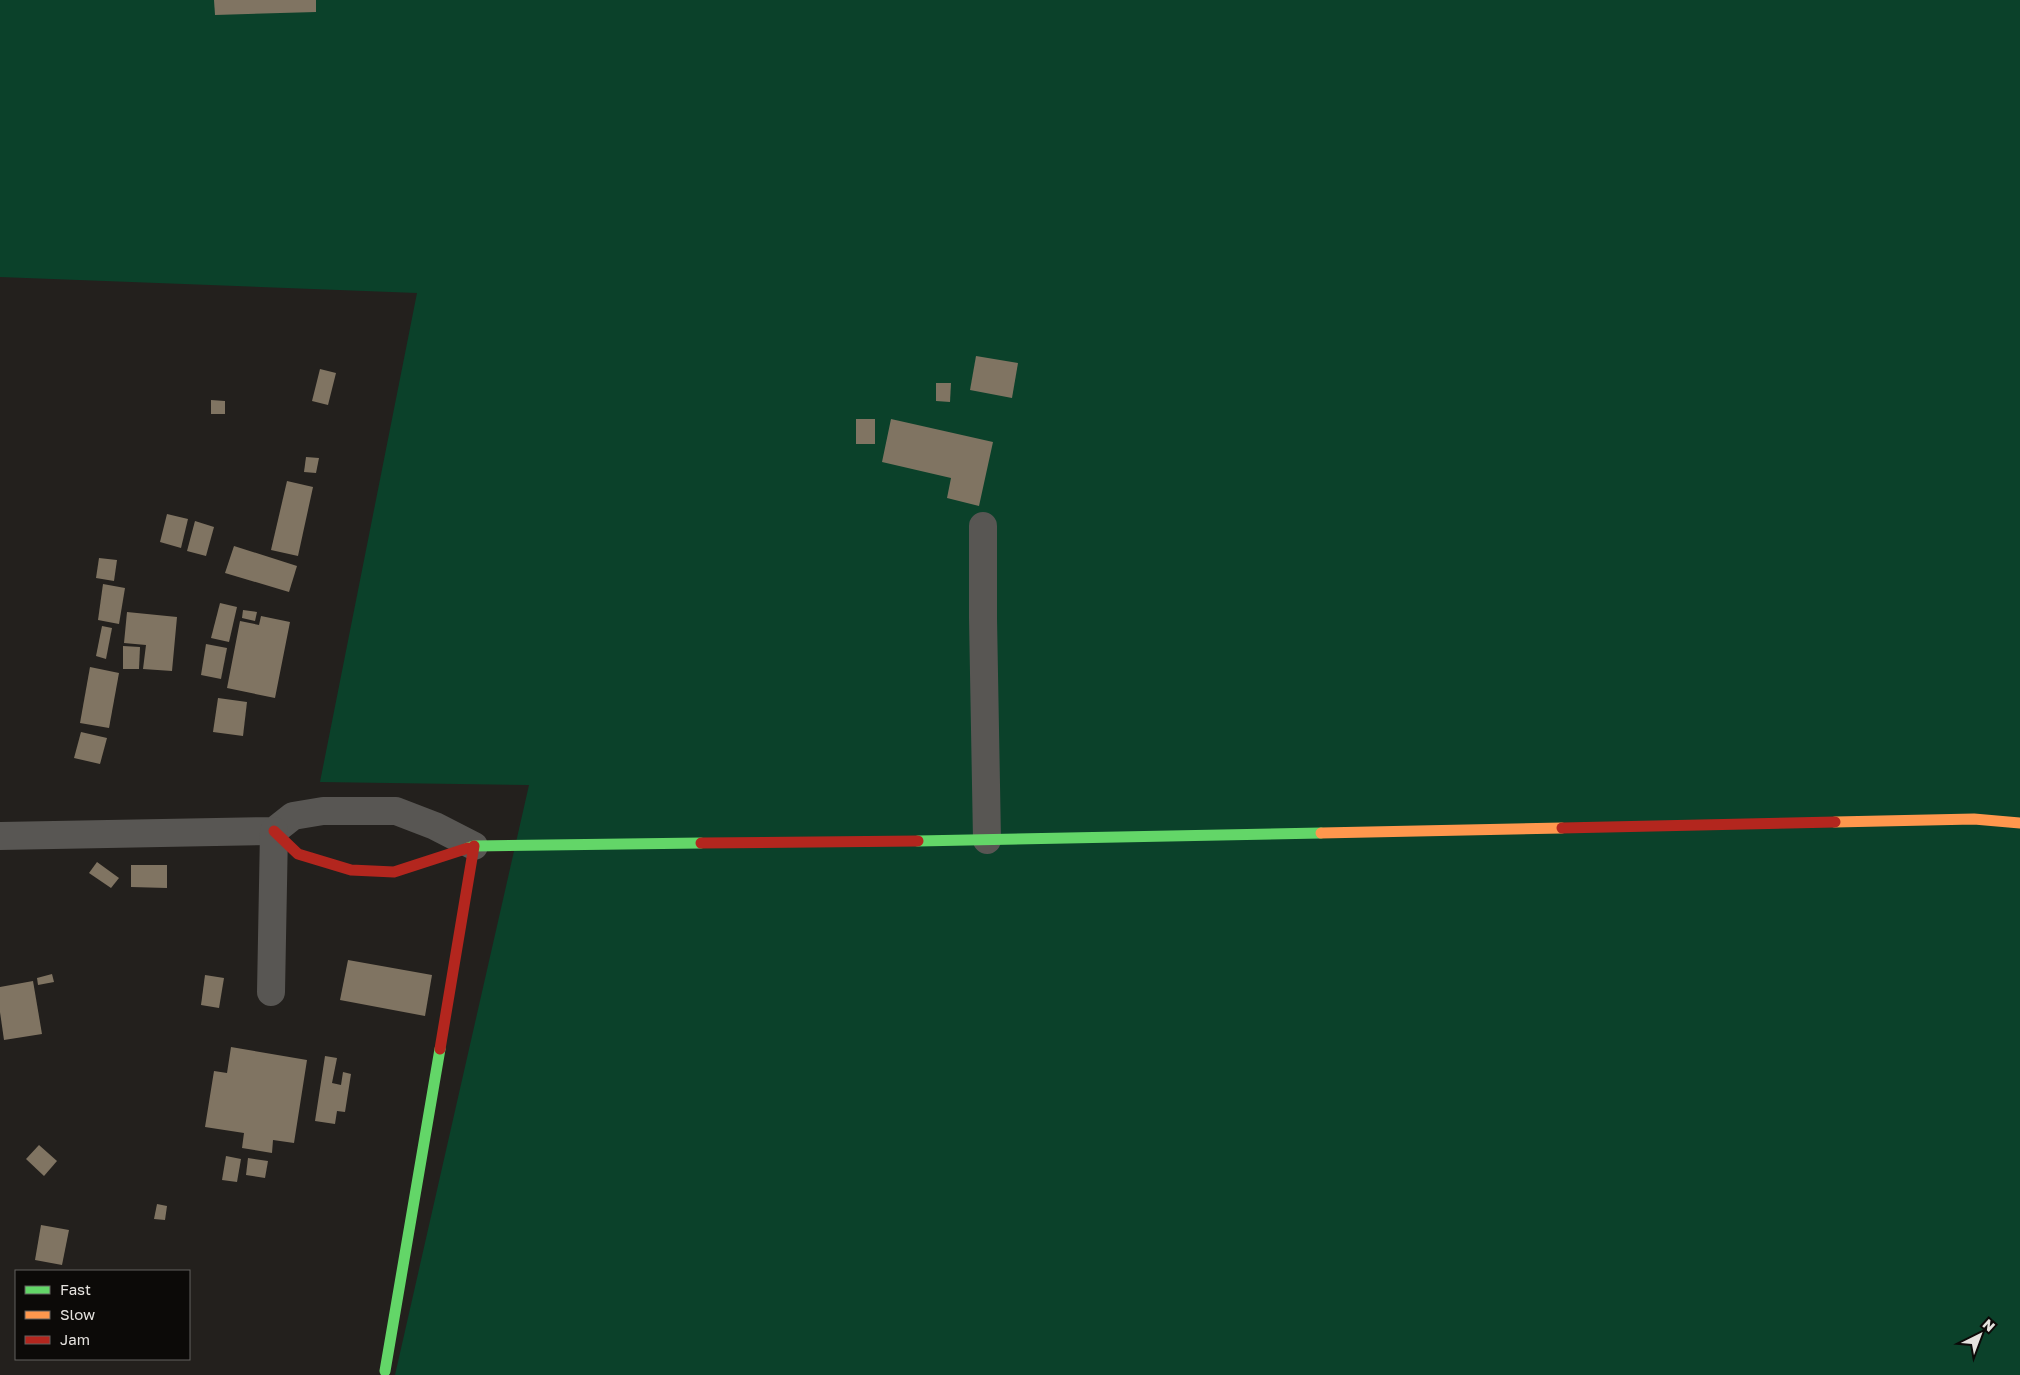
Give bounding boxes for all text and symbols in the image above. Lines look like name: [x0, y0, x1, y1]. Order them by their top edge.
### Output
legend: [15, 1270, 190, 1360]
text: Fast: [60, 1280, 91, 1298]
text: Slow: [60, 1305, 95, 1323]
north arrow: [1955, 1310, 2005, 1360]
text: N: [1979, 1315, 1999, 1335]
text: Jam: [60, 1330, 90, 1348]

